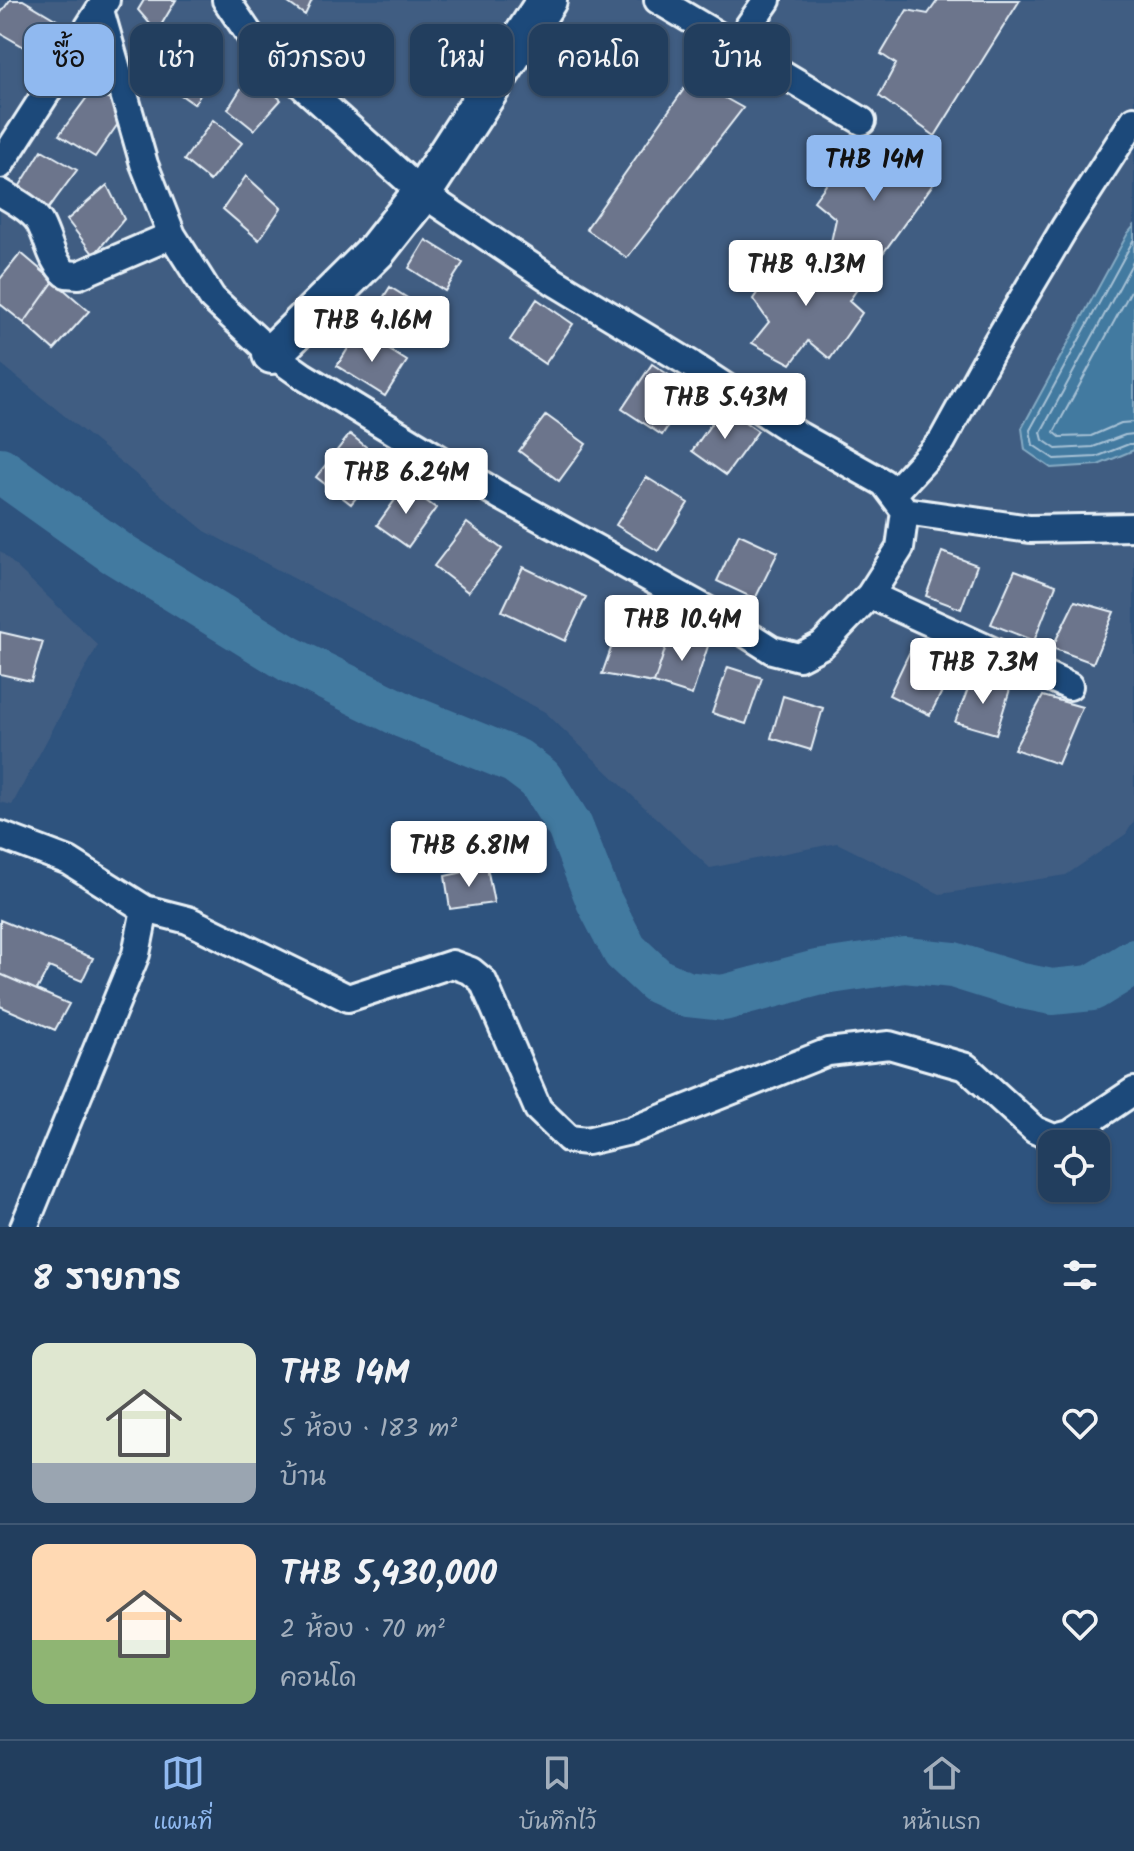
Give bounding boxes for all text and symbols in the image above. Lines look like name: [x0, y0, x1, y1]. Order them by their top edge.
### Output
chip: ซื้อ: [24, 24, 114, 96]
chip: เช่า: [130, 24, 223, 96]
chip: ตัวกรอง: [239, 24, 394, 96]
chip: ใหม่: [410, 24, 513, 96]
chip: คอนโด: [529, 24, 668, 96]
chip: บ้าน: [684, 24, 790, 96]
pin: THB 14M: [800, 135, 948, 203]
text: THB 14M: [825, 140, 923, 182]
pin: THB 9.13M: [714, 240, 898, 308]
text: THB 9.13M: [747, 245, 865, 287]
pin: THB 4.16M: [280, 296, 464, 364]
text: THB 4.16M: [312, 301, 432, 343]
pin: THB 5.43M: [633, 373, 817, 441]
text: THB 5.43M: [663, 378, 787, 420]
pin: THB 6.24M: [314, 448, 498, 516]
text: THB 6.24M: [343, 453, 469, 495]
pin: THB 10.4M: [590, 595, 774, 663]
text: THB 10.4M: [623, 600, 741, 642]
pin: THB 7.3M: [900, 638, 1066, 706]
text: THB 7.3M: [928, 643, 1038, 685]
pin: THB 6.81M: [377, 821, 561, 889]
text: THB 6.81M: [409, 826, 529, 868]
map controls: [1038, 1130, 1110, 1202]
button: locate: [1038, 1130, 1110, 1202]
text: 8 รายการ: [32, 1253, 181, 1307]
icon: filters: [1058, 1253, 1102, 1297]
text: THB 14M: [280, 1347, 409, 1401]
icon: home: [96, 1375, 192, 1471]
icon: heart: [1058, 1401, 1102, 1445]
text: 5 ห้อง · 183 m²: [280, 1408, 457, 1450]
text: บ้าน: [280, 1457, 326, 1499]
text: THB 5,430,000: [280, 1548, 497, 1602]
icon: home: [96, 1576, 192, 1672]
icon: heart: [1058, 1602, 1102, 1646]
text: 2 ห้อง · 70 m²: [280, 1609, 445, 1651]
text: คอนโด: [280, 1658, 357, 1700]
tab: แผนที่: [153, 1751, 213, 1841]
tab: บันทึกไว้: [519, 1751, 596, 1841]
tab: หน้าแรก: [902, 1751, 981, 1841]

